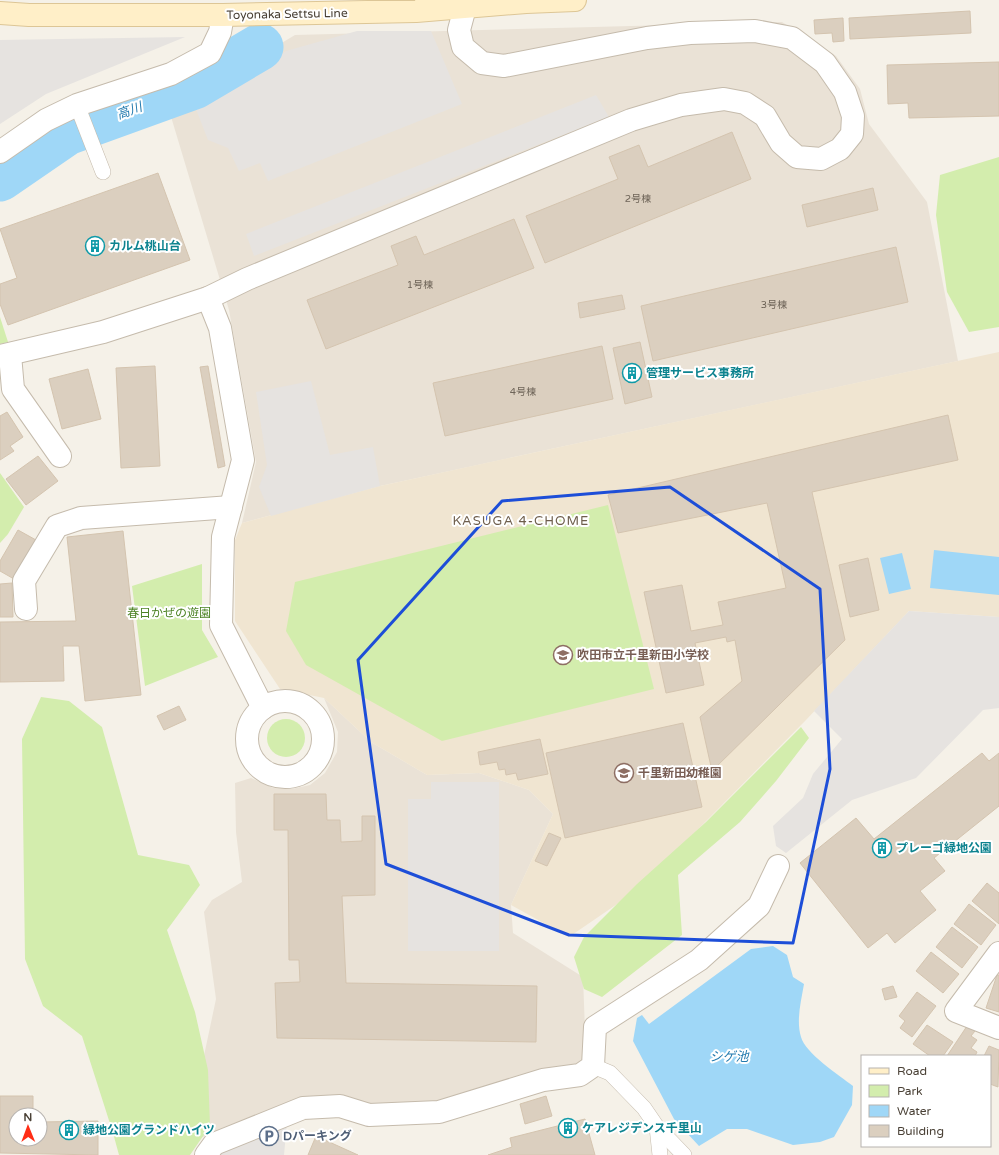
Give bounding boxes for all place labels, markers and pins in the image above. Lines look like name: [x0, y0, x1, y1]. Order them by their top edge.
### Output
building icon: カルム桃山台: [84, 235, 106, 257]
place label: カルム桃山台: [109, 239, 181, 253]
building icon: 管理サービス事務所: [621, 362, 643, 384]
place label: 管理サービス事務所: [646, 366, 754, 380]
school or university icon: 吹田市立千里新田小学校: [552, 644, 574, 666]
place label: 吹田市立千里新田小学校: [577, 648, 709, 662]
school or university icon: 千里新田幼稚園: [613, 762, 635, 784]
place label: 千里新田幼稚園: [638, 766, 722, 780]
building icon: プレーゴ緑地公園: [871, 837, 893, 859]
place label: プレーゴ緑地公園: [896, 841, 992, 855]
building icon: ケアレジデンス千里山: [557, 1117, 579, 1139]
building icon: 緑地公園グランドハイツ: [58, 1119, 80, 1141]
place label: ケアレジデンス千里山: [582, 1121, 702, 1135]
place label: 緑地公園グランドハイツ: [83, 1123, 215, 1137]
parking icon: Dパーキング: [258, 1125, 280, 1147]
place label: Dパーキング: [283, 1129, 352, 1143]

